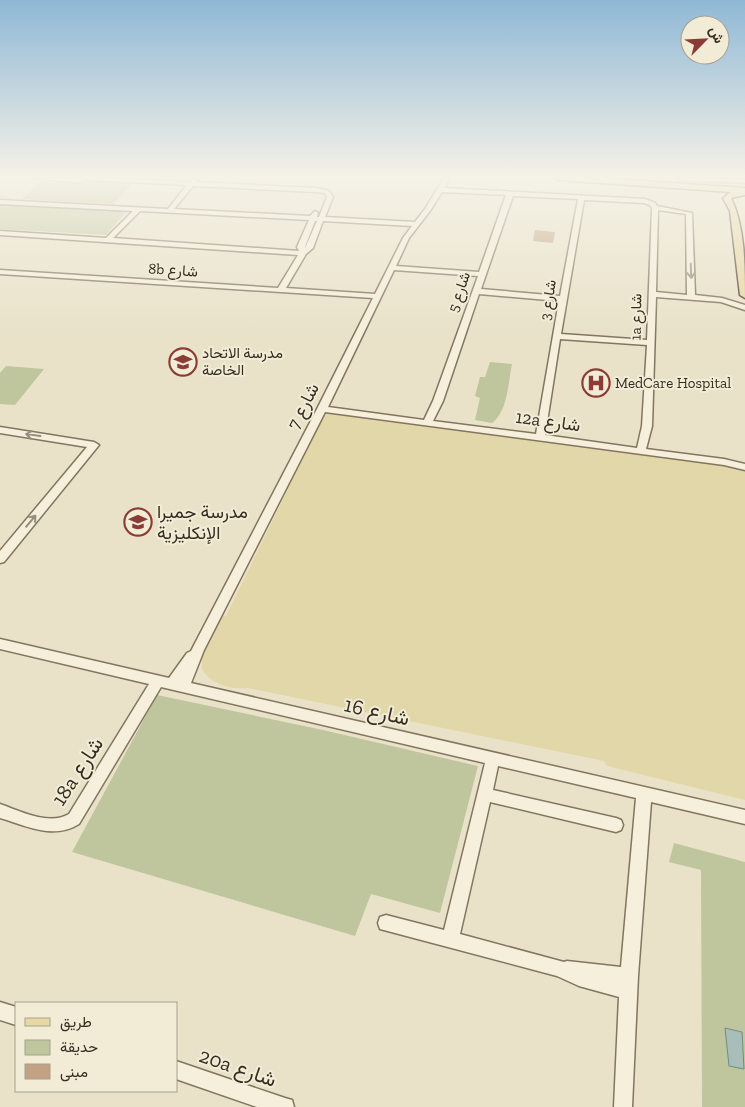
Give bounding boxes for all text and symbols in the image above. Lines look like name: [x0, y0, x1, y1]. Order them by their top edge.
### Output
north arrow: [680, 15, 730, 65]
text: ش: [705, 24, 728, 46]
street label: 8b شارع: [147, 259, 199, 283]
one-way arrow: [686, 263, 696, 279]
street label: شارع 5: [444, 269, 476, 315]
street label: شارع 3: [536, 278, 562, 322]
street label: 1a شارع: [627, 293, 647, 340]
place label: مدرسة الاتحاد الخاصة: [202, 344, 283, 379]
school or university icon: مدرسة الاتحاد الخاصة: [168, 347, 198, 377]
hospital icon: MedCare Hospital: [581, 368, 611, 398]
place label: MedCare Hospital: [615, 374, 731, 392]
street label: شارع 7: [282, 379, 325, 433]
street label: 12a شارع: [514, 406, 582, 437]
one-way arrow: [25, 429, 41, 439]
place label: مدرسة جميرا الإنكليزية: [157, 501, 248, 545]
school or university icon: مدرسة جميرا الإنكليزية: [123, 507, 153, 537]
one-way arrow: [26, 515, 37, 528]
street label: شارع 16: [341, 691, 412, 733]
street label: 18a شارع: [46, 732, 110, 811]
legend: [15, 1002, 178, 1092]
text: طريق: [60, 1013, 92, 1032]
text: حديقة: [60, 1038, 98, 1056]
street label: 20a شارع: [195, 1042, 280, 1094]
text: مبنى: [60, 1063, 88, 1082]

